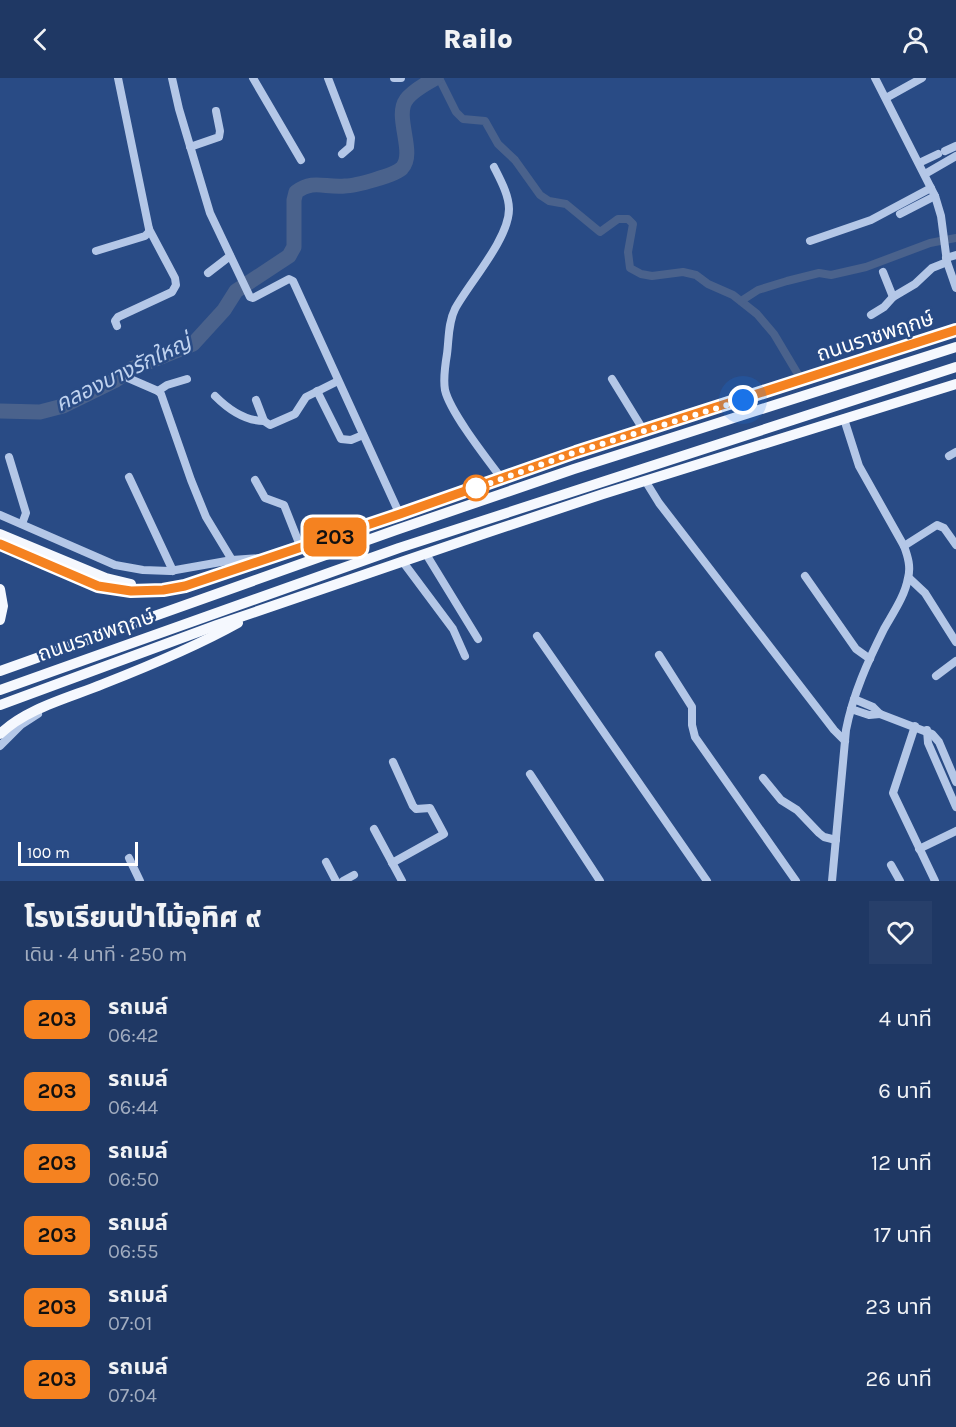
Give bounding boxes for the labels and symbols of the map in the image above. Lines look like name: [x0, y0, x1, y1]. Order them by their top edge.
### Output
street label: ถนนราชพฤกษ์: [813, 306, 937, 366]
water label: คลองบางรักใหญ่: [51, 328, 198, 417]
your location: [728, 385, 758, 415]
unlabelled marker: [463, 475, 489, 501]
line badge: 203: [300, 518, 370, 556]
street label: ถนนราชพฤกษ์: [34, 604, 158, 666]
scale bar: [18, 839, 138, 866]

